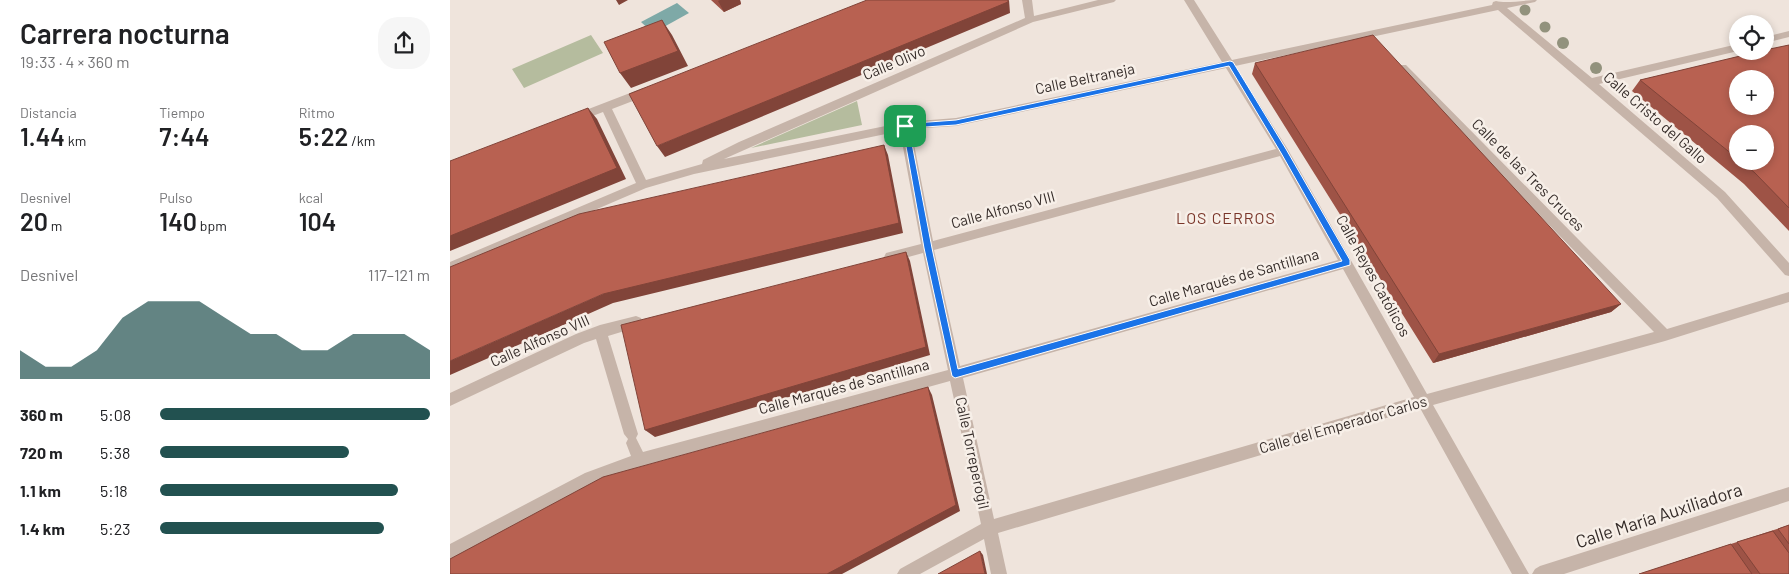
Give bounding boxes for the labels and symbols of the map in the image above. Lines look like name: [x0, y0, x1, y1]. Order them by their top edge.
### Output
street label: Calle Olivo: [860, 41, 928, 83]
street label: Calle Beltraneja: [1033, 59, 1136, 97]
street label: Calle Cristo del Gallo: [1600, 67, 1711, 167]
pin: [884, 105, 926, 147]
street label: Calle de las Tres Cruces: [1469, 114, 1589, 234]
street label: Calle Alfonso VIII: [949, 187, 1057, 232]
district label: LOS CERROS: [1176, 208, 1276, 227]
street label: Calle Reyes Católicos: [1333, 211, 1415, 340]
street label: Calle Marqués de Santillana: [1147, 244, 1321, 310]
street label: Calle Alfonso VIII: [487, 310, 592, 370]
street label: Calle Marqués de Santillana: [756, 355, 931, 417]
street label: Calle del Emperador Carlos: [1257, 391, 1429, 457]
street label: Calle Torreperogil: [952, 395, 994, 510]
street label: Calle María Auxiliadora: [1573, 478, 1745, 552]

